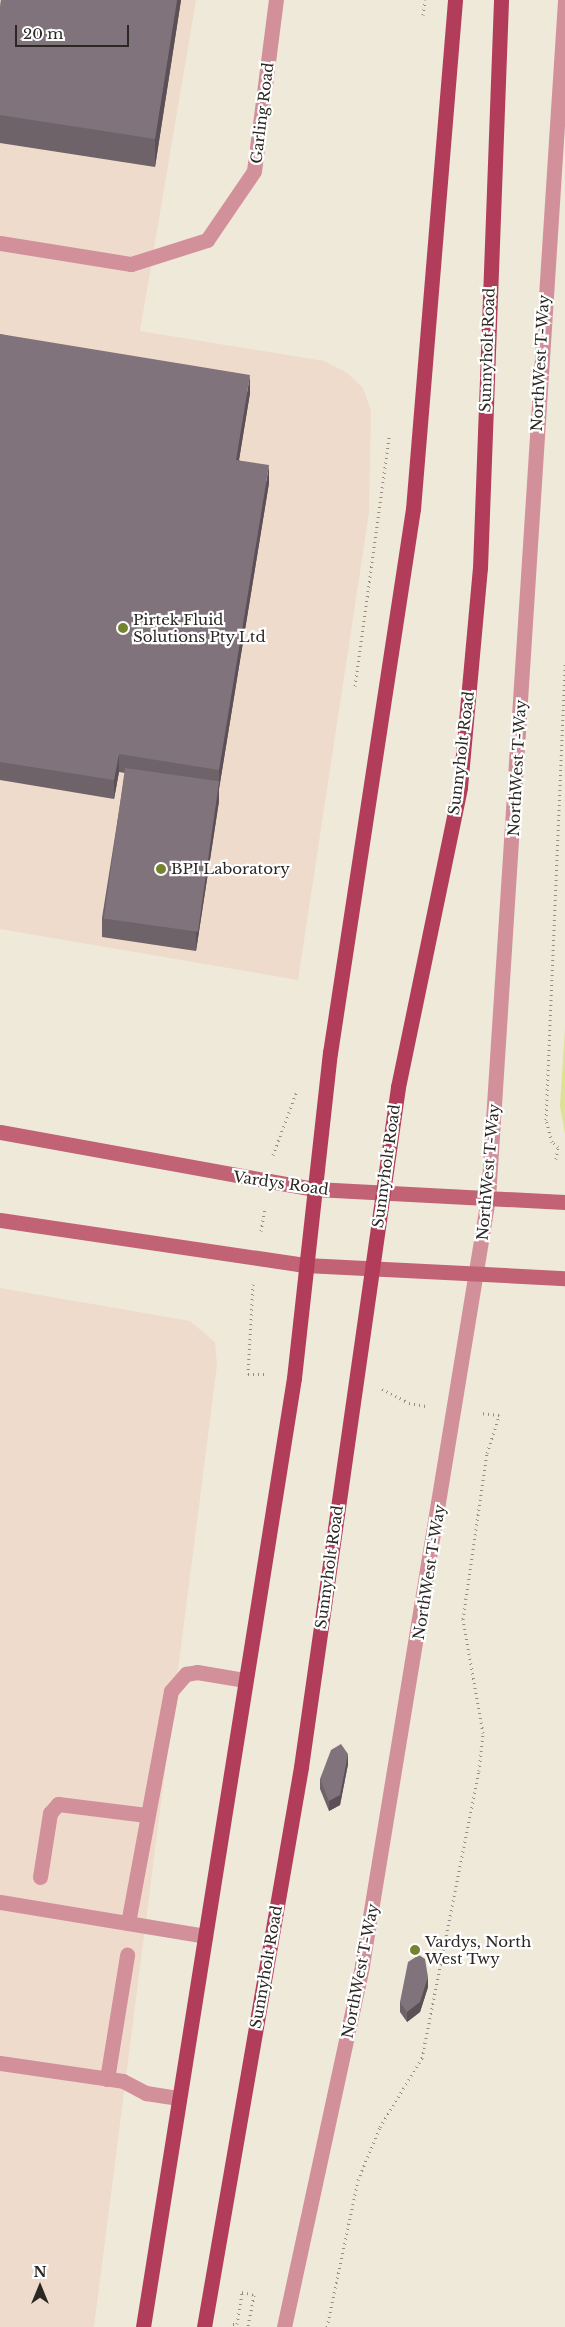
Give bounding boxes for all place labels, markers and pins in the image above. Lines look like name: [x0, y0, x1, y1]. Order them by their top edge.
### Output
place label: Pirtek Fluid Solutions Pty Ltd: [133, 610, 266, 645]
marker: Pirtek Fluid Solutions Pty Ltd: [117, 622, 129, 634]
place label: BPI Laboratory: [171, 860, 290, 878]
marker: BPI Laboratory: [155, 863, 167, 875]
place label: Vardys, North West Twy: [425, 1932, 531, 1967]
marker: Vardys, North West Twy: [409, 1944, 421, 1956]

